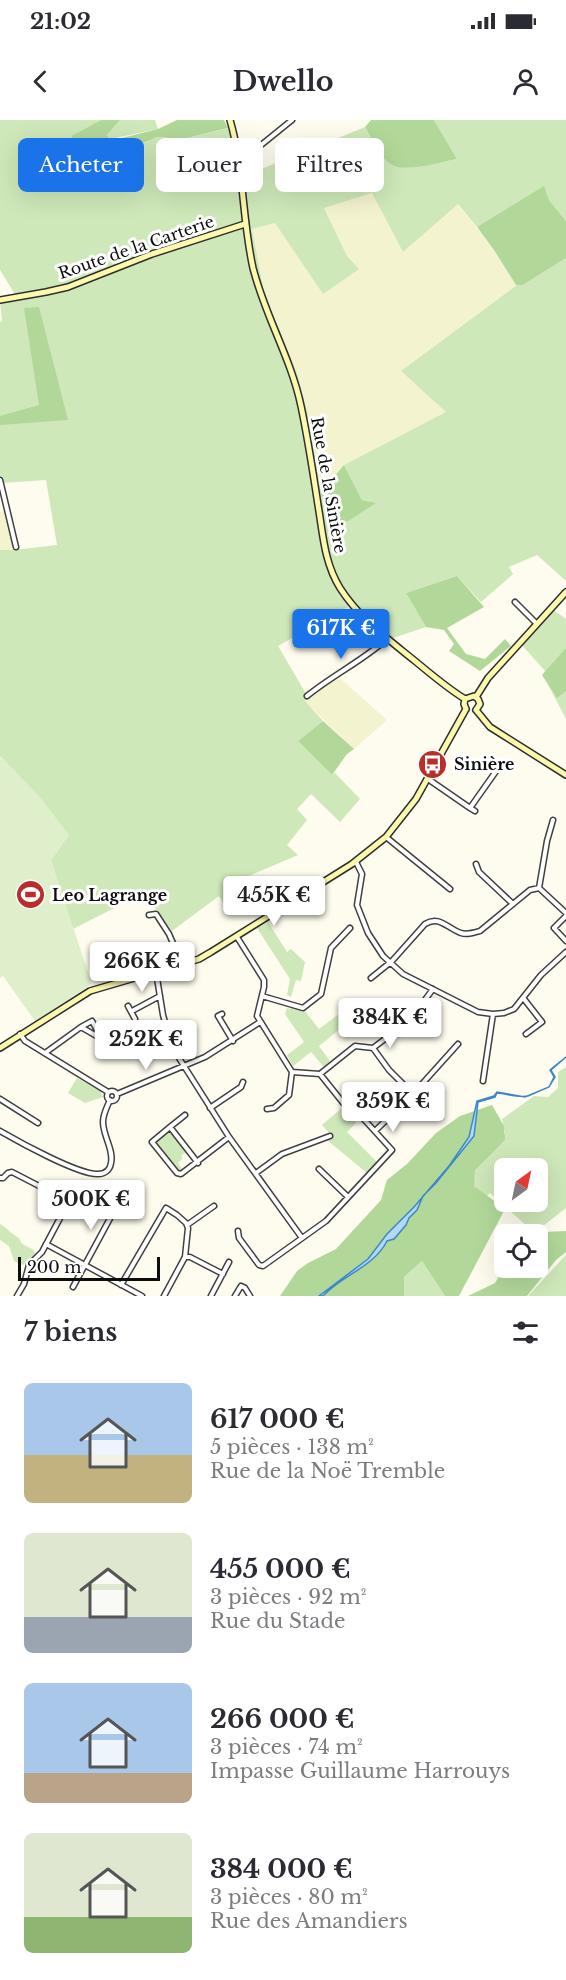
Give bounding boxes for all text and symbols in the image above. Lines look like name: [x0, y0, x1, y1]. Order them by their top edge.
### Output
text: 21:02: [30, 8, 91, 35]
icon: back: [24, 65, 57, 98]
text: Dwello: [232, 65, 334, 98]
icon: person: [509, 65, 542, 98]
chip: Acheter: [18, 138, 144, 192]
chip: Louer: [156, 138, 263, 192]
chip: Filtres: [275, 138, 384, 192]
street label: Route de la Carterie: [56, 211, 216, 283]
street label: Rue de la Sinière: [307, 415, 351, 555]
pin: 617K €: [292, 609, 390, 660]
text: 617K €: [306, 616, 376, 640]
bus stop icon: Sinière: [417, 748, 449, 780]
place label: Sinière: [454, 754, 514, 774]
pin: 455K €: [225, 876, 323, 927]
sports icon: Leo Lagrange: [15, 879, 47, 911]
text: 455K €: [237, 883, 311, 907]
place label: Leo Lagrange: [52, 885, 167, 905]
pin: 266K €: [93, 942, 191, 993]
text: 266K €: [104, 949, 180, 973]
pin: 384K €: [341, 998, 439, 1049]
text: 384K €: [352, 1005, 428, 1029]
pin: 252K €: [97, 1020, 195, 1071]
text: 252K €: [109, 1027, 183, 1051]
pin: 359K €: [344, 1082, 442, 1133]
text: 359K €: [356, 1089, 430, 1113]
north arrow: [494, 1158, 548, 1212]
map controls: [494, 1158, 548, 1278]
pin: 500K €: [42, 1180, 140, 1231]
text: 500K €: [52, 1187, 130, 1211]
button: locate: [494, 1224, 548, 1278]
scale bar: [18, 1254, 160, 1282]
text: 200 m: [27, 1257, 81, 1277]
text: 7 biens: [24, 1316, 117, 1348]
icon: filters: [509, 1316, 542, 1349]
text: 617 000 €: [210, 1403, 345, 1435]
icon: home: [72, 1407, 144, 1479]
text: 5 pièces · 138 m²: [210, 1435, 374, 1459]
text: Rue de la Noë Tremble: [210, 1459, 445, 1483]
text: 455 000 €: [210, 1553, 351, 1585]
icon: home: [72, 1557, 144, 1629]
text: 3 pièces · 92 m²: [210, 1585, 366, 1609]
text: Rue du Stade: [210, 1609, 345, 1633]
text: 266 000 €: [210, 1703, 355, 1735]
icon: home: [72, 1707, 144, 1779]
text: 3 pièces · 74 m²: [210, 1735, 363, 1759]
text: Impasse Guillaume Harrouys: [210, 1759, 510, 1783]
text: 384 000 €: [210, 1853, 353, 1885]
icon: home: [72, 1857, 144, 1929]
text: 3 pièces · 80 m²: [210, 1885, 368, 1909]
text: Rue des Amandiers: [210, 1909, 408, 1933]

